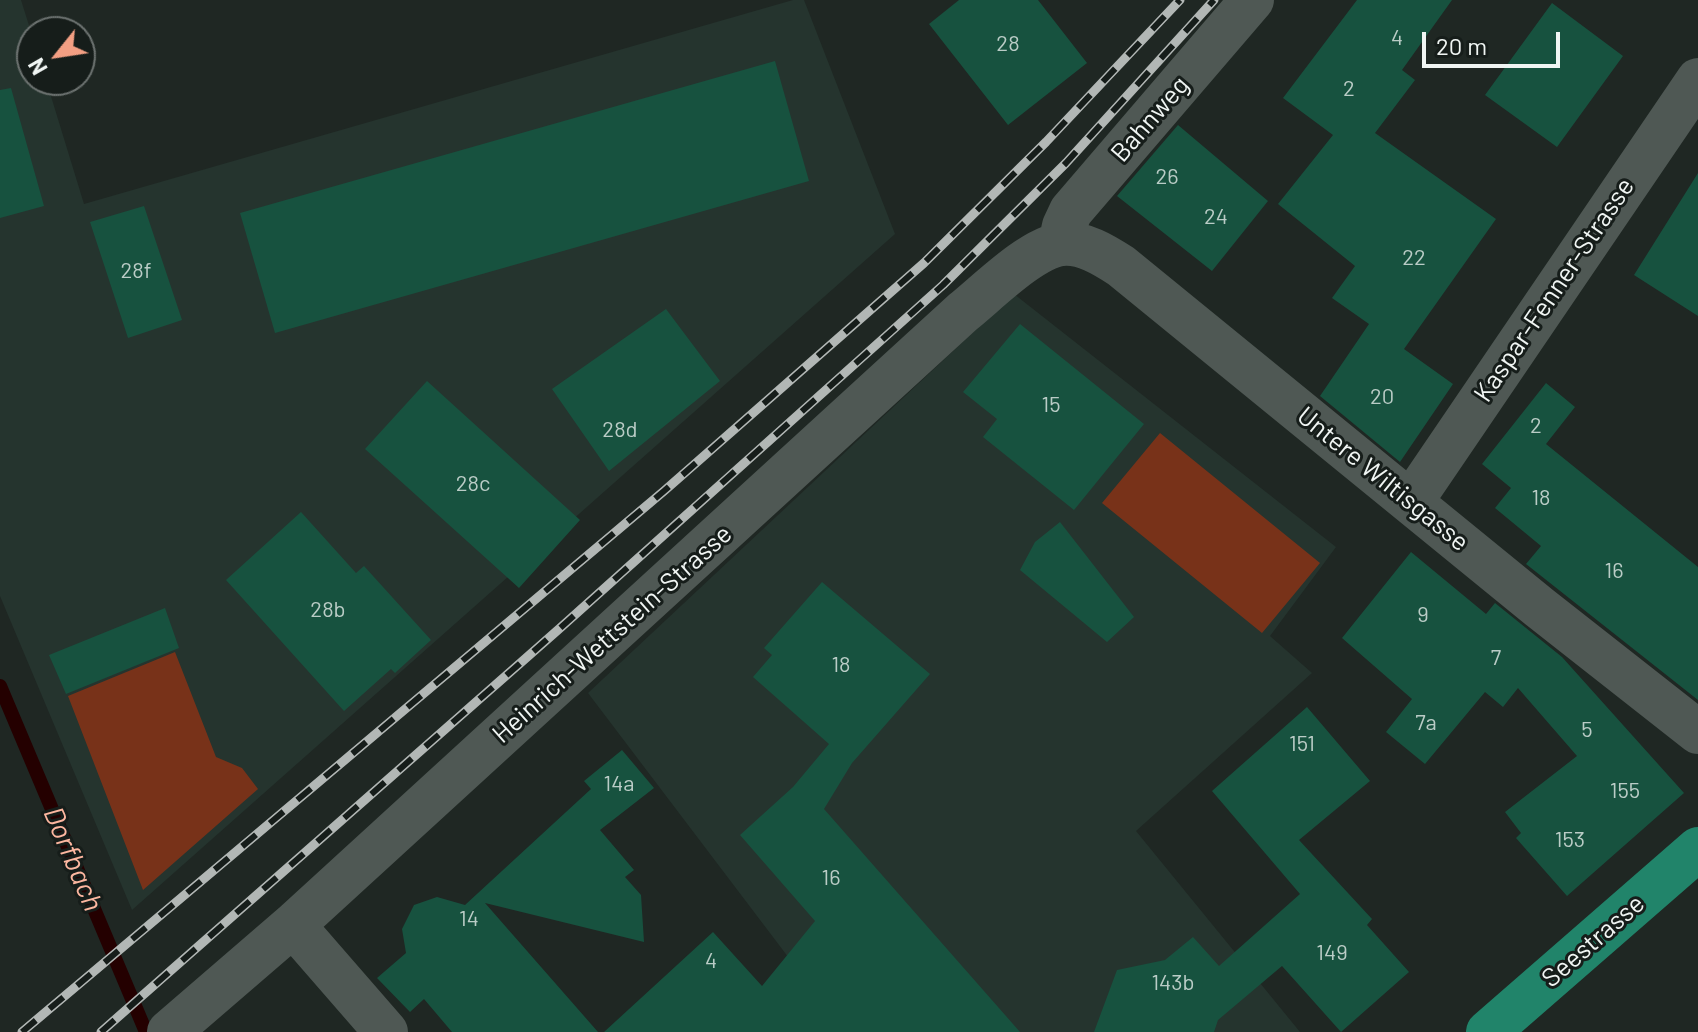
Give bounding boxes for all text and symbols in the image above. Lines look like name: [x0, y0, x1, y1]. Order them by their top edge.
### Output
north arrow: [16, 16, 96, 96]
scale bar: [1426, 16, 1564, 66]
house number: 4: [1391, 25, 1403, 51]
house number: 28: [996, 31, 1020, 57]
text: 20 m: [1436, 31, 1487, 60]
text: N: [22, 54, 52, 80]
street label: Bahnweg: [1104, 70, 1196, 168]
house number: 2: [1343, 76, 1355, 102]
house number: 26: [1155, 164, 1179, 190]
street label: Kaspar-Fenner-Strasse: [1467, 172, 1641, 408]
house number: 24: [1204, 204, 1228, 230]
house number: 22: [1402, 245, 1426, 271]
house number: 28f: [120, 258, 152, 284]
house number: 20: [1370, 384, 1394, 410]
house number: 15: [1041, 392, 1061, 418]
street label: Untere Wiltisgasse: [1291, 400, 1475, 558]
house number: 2: [1530, 413, 1542, 439]
house number: 28d: [602, 417, 638, 443]
house number: 28c: [456, 471, 490, 497]
house number: 18: [1531, 485, 1551, 511]
street label: Heinrich-Wettstein-Strasse: [486, 518, 738, 750]
house number: 16: [1604, 558, 1624, 584]
house number: 28b: [310, 597, 346, 623]
house number: 9: [1417, 602, 1429, 628]
house number: 7: [1491, 645, 1501, 671]
house number: 18: [831, 652, 851, 678]
house number: 7a: [1415, 710, 1437, 736]
house number: 5: [1581, 717, 1593, 743]
house number: 151: [1289, 731, 1315, 757]
house number: 14a: [603, 771, 635, 797]
house number: 155: [1610, 778, 1640, 804]
water label: Dorfbach: [36, 802, 110, 916]
house number: 153: [1555, 827, 1585, 853]
house number: 16: [821, 865, 841, 891]
street label: Seestrasse: [1535, 888, 1651, 994]
house number: 14: [459, 906, 479, 932]
house number: 149: [1316, 940, 1348, 966]
house number: 4: [705, 948, 717, 974]
house number: 143b: [1151, 970, 1195, 996]

